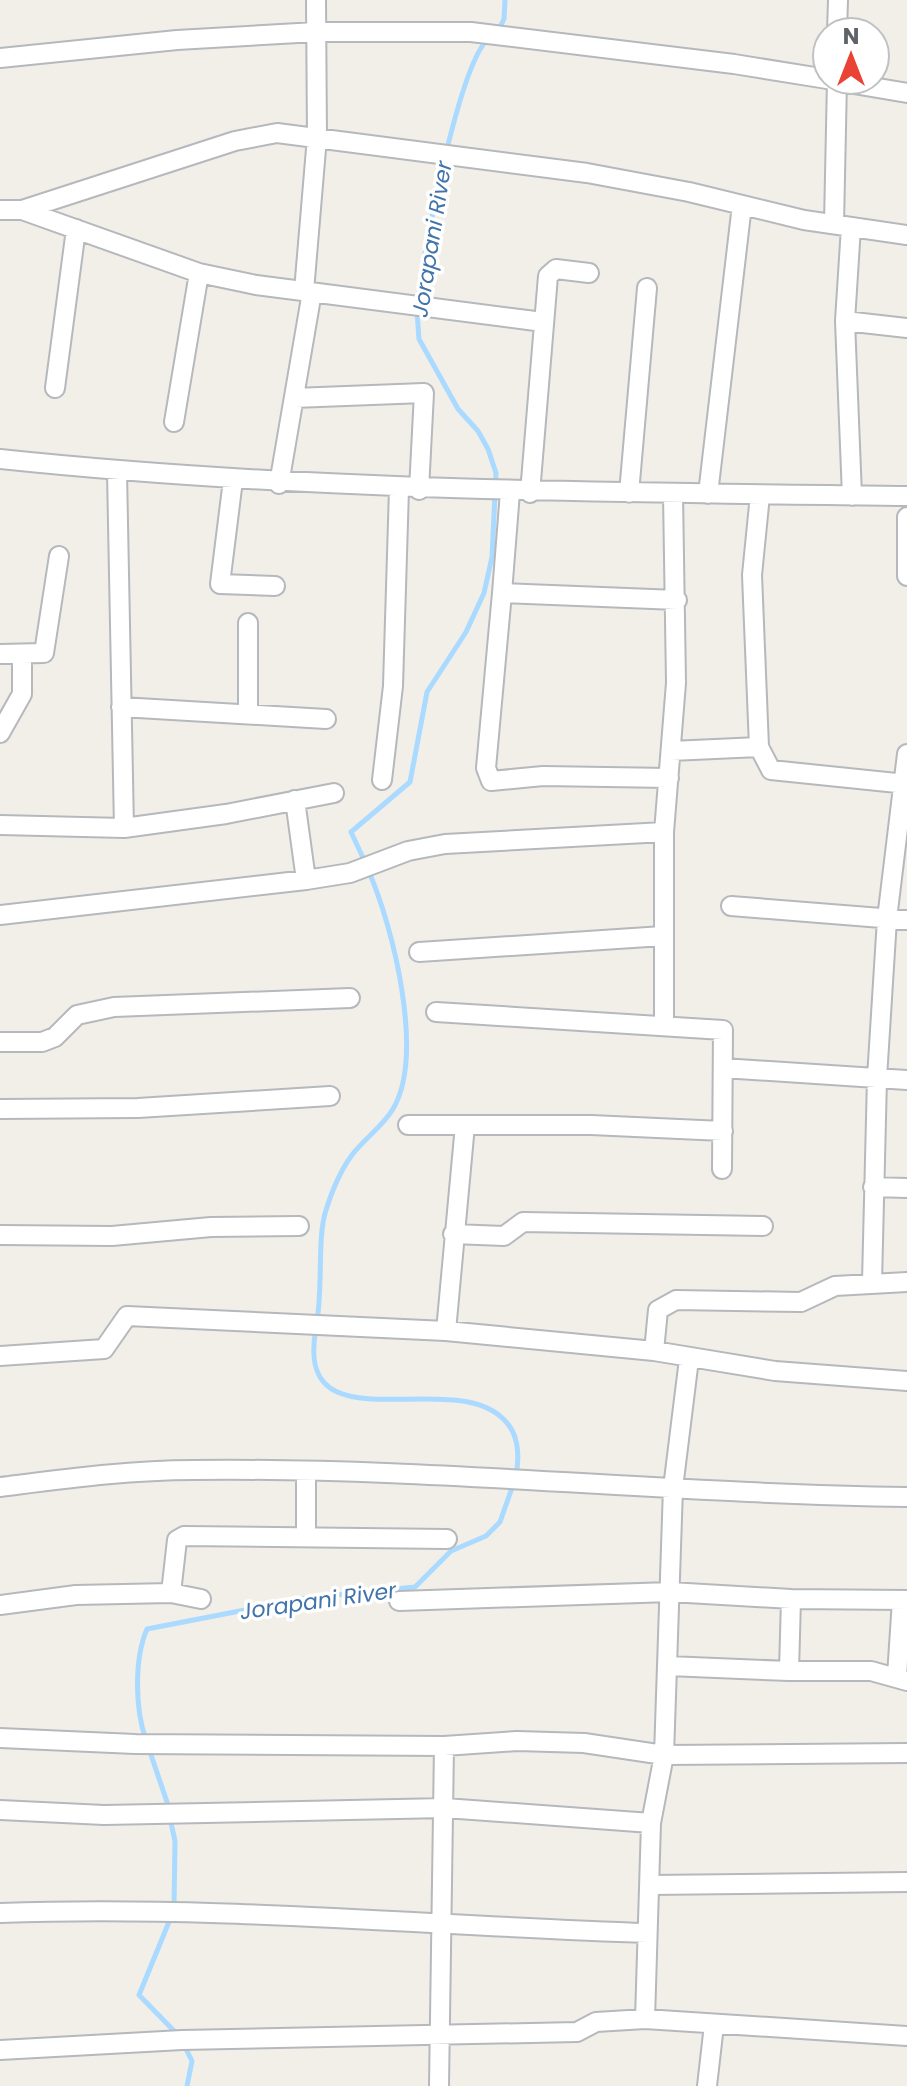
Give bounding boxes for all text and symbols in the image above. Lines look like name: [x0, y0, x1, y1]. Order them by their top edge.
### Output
north arrow: [811, 16, 891, 96]
text: N: [843, 21, 859, 52]
water label: Jorapani River: [404, 158, 460, 319]
water label: Jorapani River: [238, 1575, 399, 1627]

